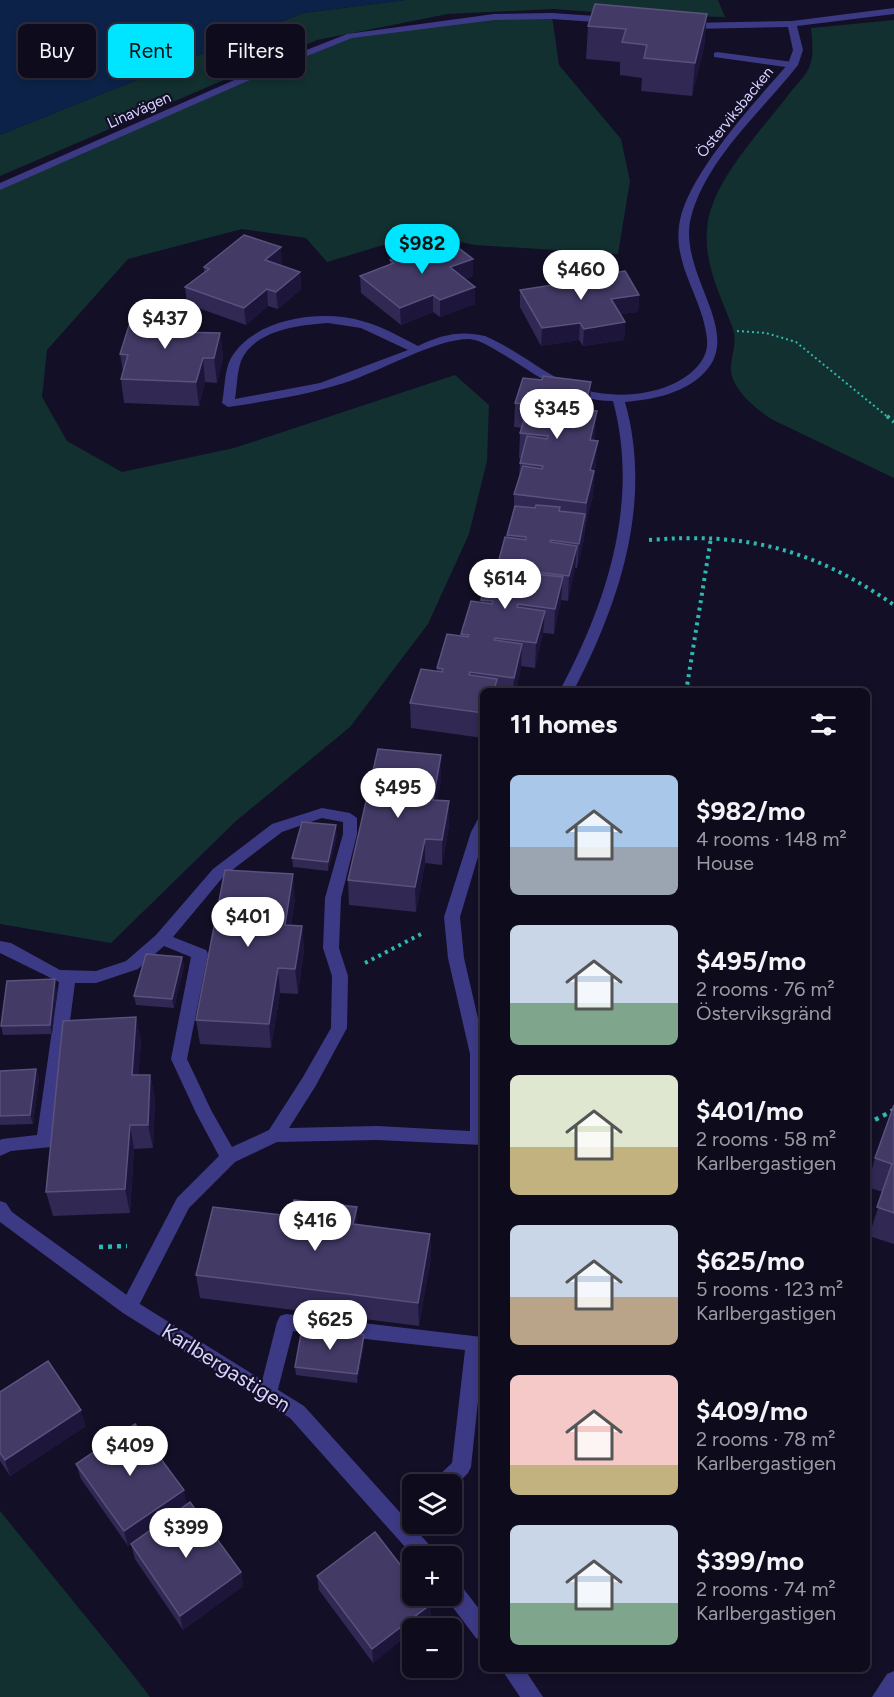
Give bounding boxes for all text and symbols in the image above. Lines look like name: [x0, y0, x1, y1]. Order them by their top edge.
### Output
chip: Buy: [18, 24, 96, 78]
chip: Rent: [108, 24, 194, 78]
chip: Filters: [206, 24, 305, 78]
street label: Österviksbacken: [693, 63, 777, 161]
street label: Linavägen: [104, 88, 174, 132]
pin: $982: [386, 224, 458, 275]
text: $982: [399, 231, 445, 255]
pin: $460: [545, 250, 617, 301]
text: $460: [557, 257, 605, 281]
pin: $437: [129, 299, 201, 350]
text: $437: [142, 306, 188, 330]
pin: $345: [521, 389, 593, 440]
text: $345: [534, 396, 580, 420]
pin: $614: [469, 559, 541, 610]
text: $614: [483, 566, 527, 590]
text: 11 homes: [510, 708, 617, 740]
icon: filters: [807, 708, 840, 741]
pin: $495: [362, 768, 434, 819]
text: $495: [375, 775, 421, 799]
text: $982/mo: [696, 795, 805, 827]
icon: home: [558, 799, 630, 871]
text: 4 rooms · 148 m²: [696, 827, 847, 851]
text: House: [696, 851, 754, 875]
pin: $401: [212, 897, 284, 948]
text: $401: [225, 904, 271, 928]
text: $495/mo: [696, 945, 806, 977]
icon: home: [558, 949, 630, 1021]
text: 2 rooms · 76 m²: [696, 977, 835, 1001]
text: Österviksgränd: [696, 1001, 832, 1025]
text: $401/mo: [696, 1095, 804, 1127]
icon: home: [558, 1099, 630, 1171]
text: 2 rooms · 58 m²: [696, 1127, 836, 1151]
text: Karlbergastigen: [696, 1151, 836, 1175]
pin: $416: [279, 1201, 351, 1252]
text: $416: [293, 1208, 337, 1232]
text: $625/mo: [696, 1245, 805, 1277]
icon: home: [558, 1249, 630, 1321]
text: 5 rooms · 123 m²: [696, 1277, 843, 1301]
pin: $625: [294, 1300, 366, 1351]
text: Karlbergastigen: [696, 1301, 836, 1325]
text: $625: [307, 1307, 353, 1331]
street label: Karlbergastigen: [157, 1318, 295, 1417]
text: $409/mo: [696, 1395, 808, 1427]
icon: home: [558, 1399, 630, 1471]
pin: $409: [94, 1426, 166, 1477]
text: 2 rooms · 78 m²: [696, 1427, 836, 1451]
text: $409: [106, 1433, 154, 1457]
text: Karlbergastigen: [696, 1451, 836, 1475]
map controls: [402, 1474, 462, 1678]
button: layers: [402, 1474, 462, 1534]
pin: $399: [150, 1508, 222, 1559]
text: $399: [163, 1515, 209, 1539]
text: $399/mo: [696, 1545, 804, 1577]
button: +: [402, 1546, 462, 1606]
icon: home: [558, 1549, 630, 1621]
text: 2 rooms · 74 m²: [696, 1577, 836, 1601]
text: Karlbergastigen: [696, 1601, 836, 1625]
button: −: [402, 1618, 462, 1678]

